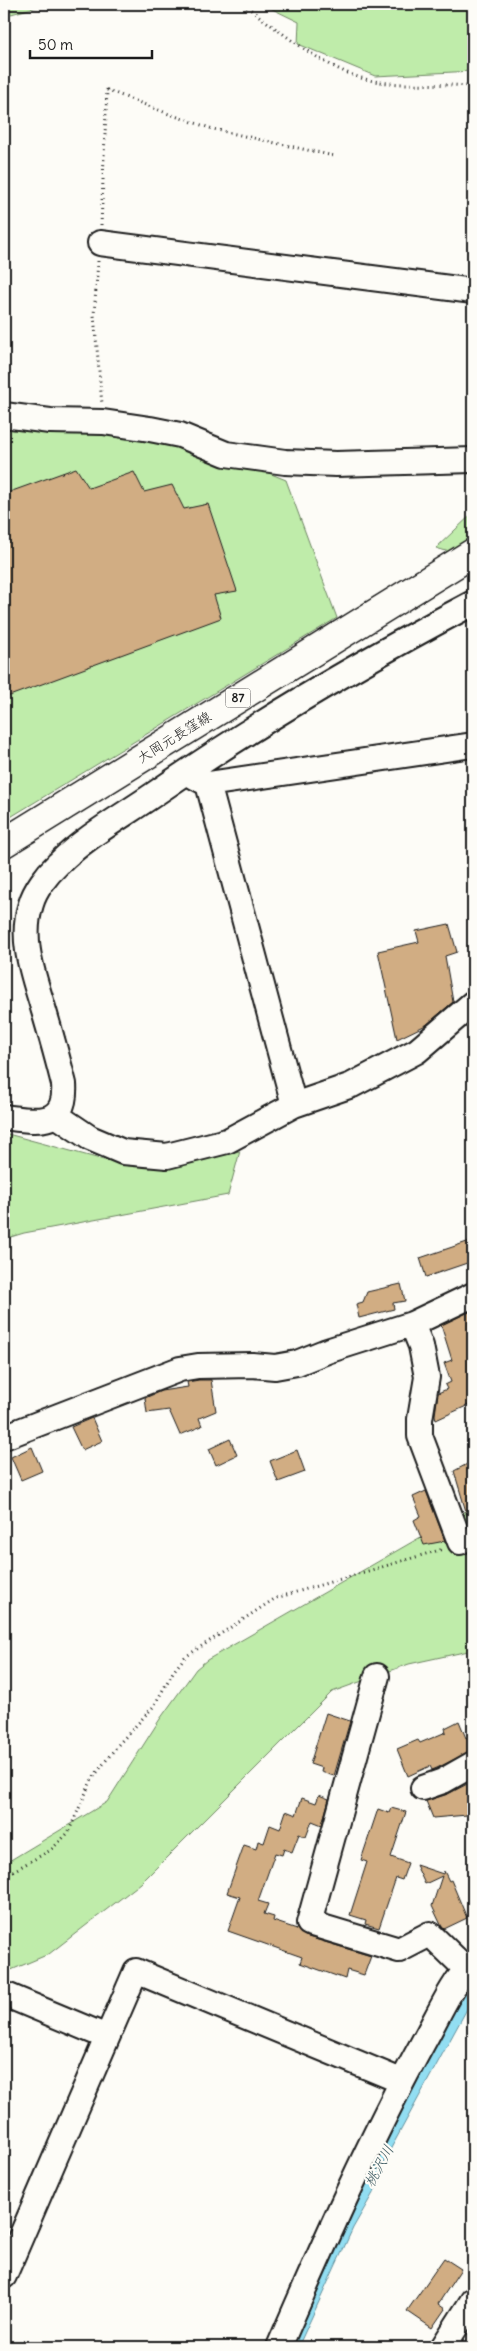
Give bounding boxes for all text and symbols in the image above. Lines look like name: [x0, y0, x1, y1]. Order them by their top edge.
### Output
scale bar: [30, 28, 152, 60]
text: 50 m: [38, 35, 73, 54]
road number: 87: [226, 688, 250, 708]
street label: 大岡元長窪線: [134, 707, 214, 767]
water label: 桃沢川: [360, 2141, 398, 2190]

